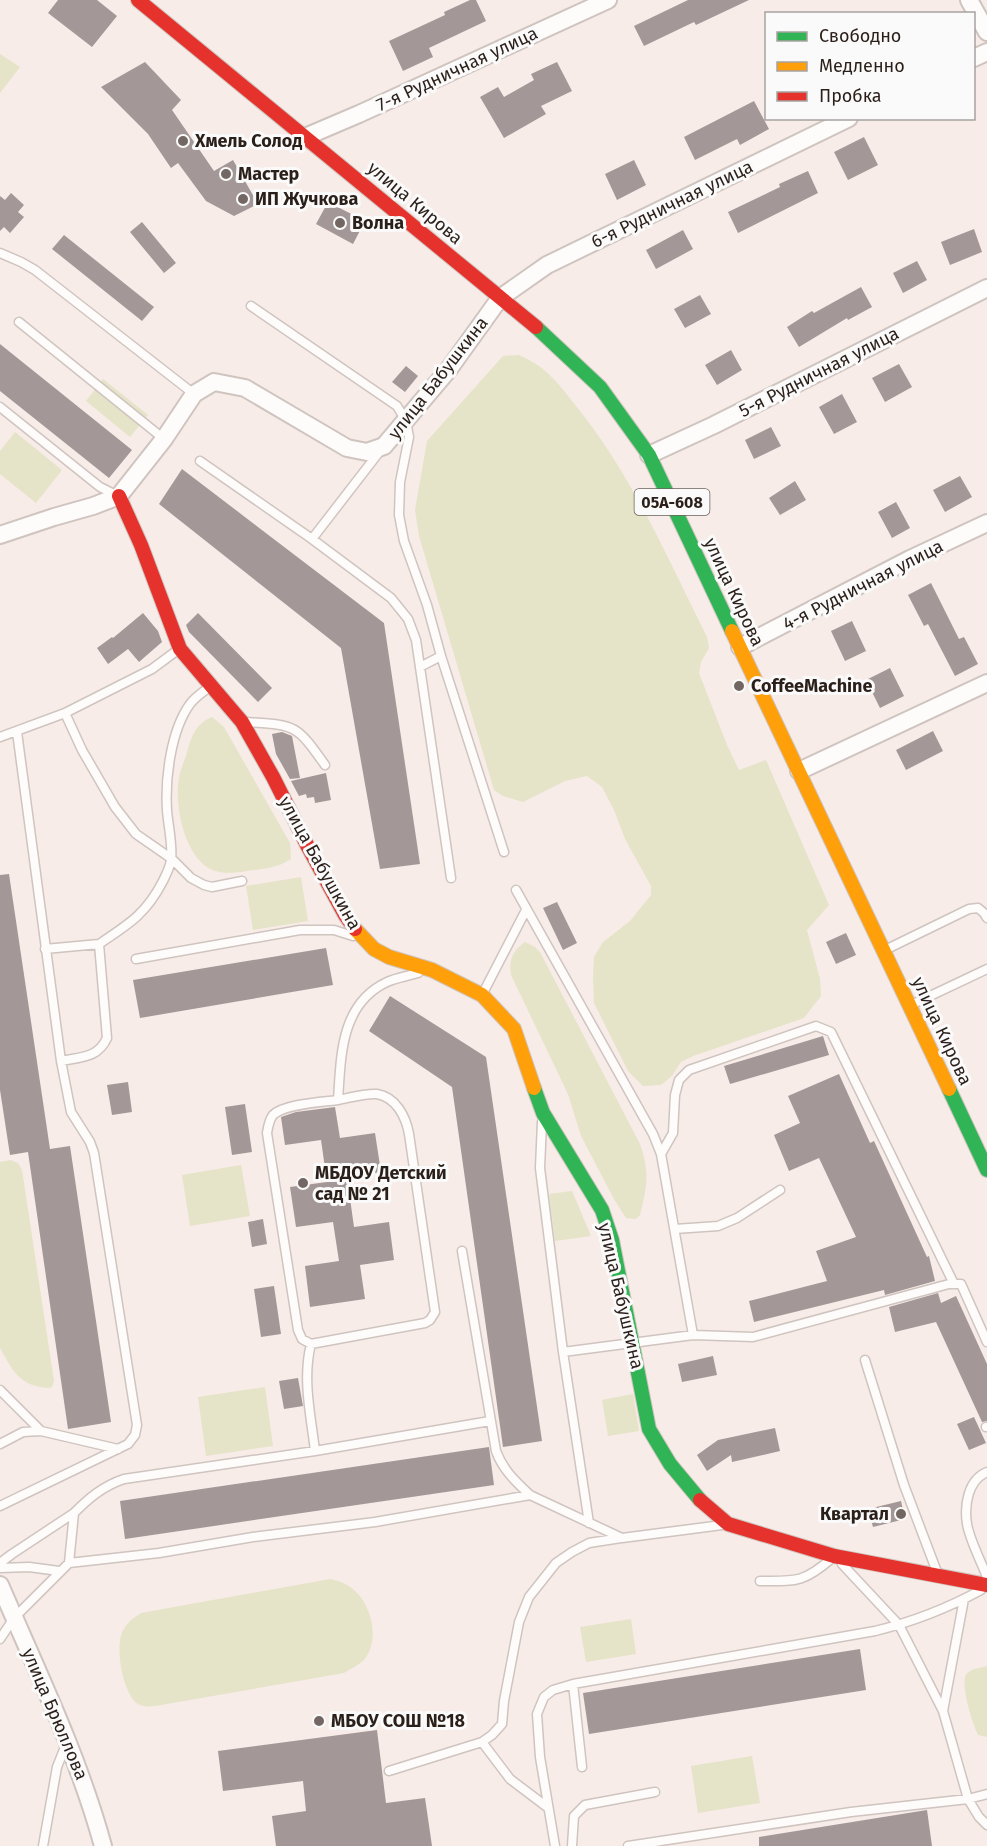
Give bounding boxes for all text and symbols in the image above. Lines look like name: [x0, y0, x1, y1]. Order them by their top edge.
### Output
legend: [765, 12, 975, 120]
street label: 7-я Рудничная улица: [373, 22, 541, 116]
text: Свободно: [819, 25, 901, 47]
text: Медленно: [819, 55, 905, 77]
text: Пробка: [819, 85, 882, 107]
place label: Хмель Солод: [194, 130, 302, 152]
marker: Хмель Солод: [176, 134, 190, 148]
street label: 6-я Рудничная улица: [588, 155, 756, 253]
street label: улица Кирова: [363, 157, 467, 249]
place label: Мастер: [238, 163, 300, 185]
marker: Мастер: [219, 167, 233, 181]
place label: ИП Жучкова: [255, 188, 358, 210]
marker: ИП Жучкова: [236, 192, 250, 206]
place label: Волна: [352, 212, 404, 234]
marker: Волна: [333, 216, 347, 230]
street label: улица Бабушкина: [383, 312, 493, 444]
street label: 5-я Рудничная улица: [735, 322, 903, 422]
road number: 05А-608: [634, 489, 710, 515]
street label: улица Кирова: [699, 534, 769, 650]
street label: 4-я Рудничная улица: [779, 535, 947, 635]
place label: CoffeeMachine: [751, 675, 872, 697]
marker: CoffeeMachine: [732, 679, 746, 693]
street label: улица Бабушкина: [274, 792, 366, 934]
street label: улица Кирова: [907, 973, 977, 1089]
place label: МБДОУ Детский сад № 21: [315, 1162, 447, 1205]
marker: МБДОУ Детский сад № 21: [296, 1176, 310, 1190]
street label: улица Бабушкина: [593, 1221, 649, 1371]
place label: Квартал: [820, 1503, 889, 1525]
marker: Квартал: [894, 1507, 908, 1521]
street label: улица Брюллова: [17, 1645, 93, 1783]
place label: МБОУ СОШ №18: [331, 1710, 465, 1732]
marker: МБОУ СОШ №18: [312, 1714, 326, 1728]

